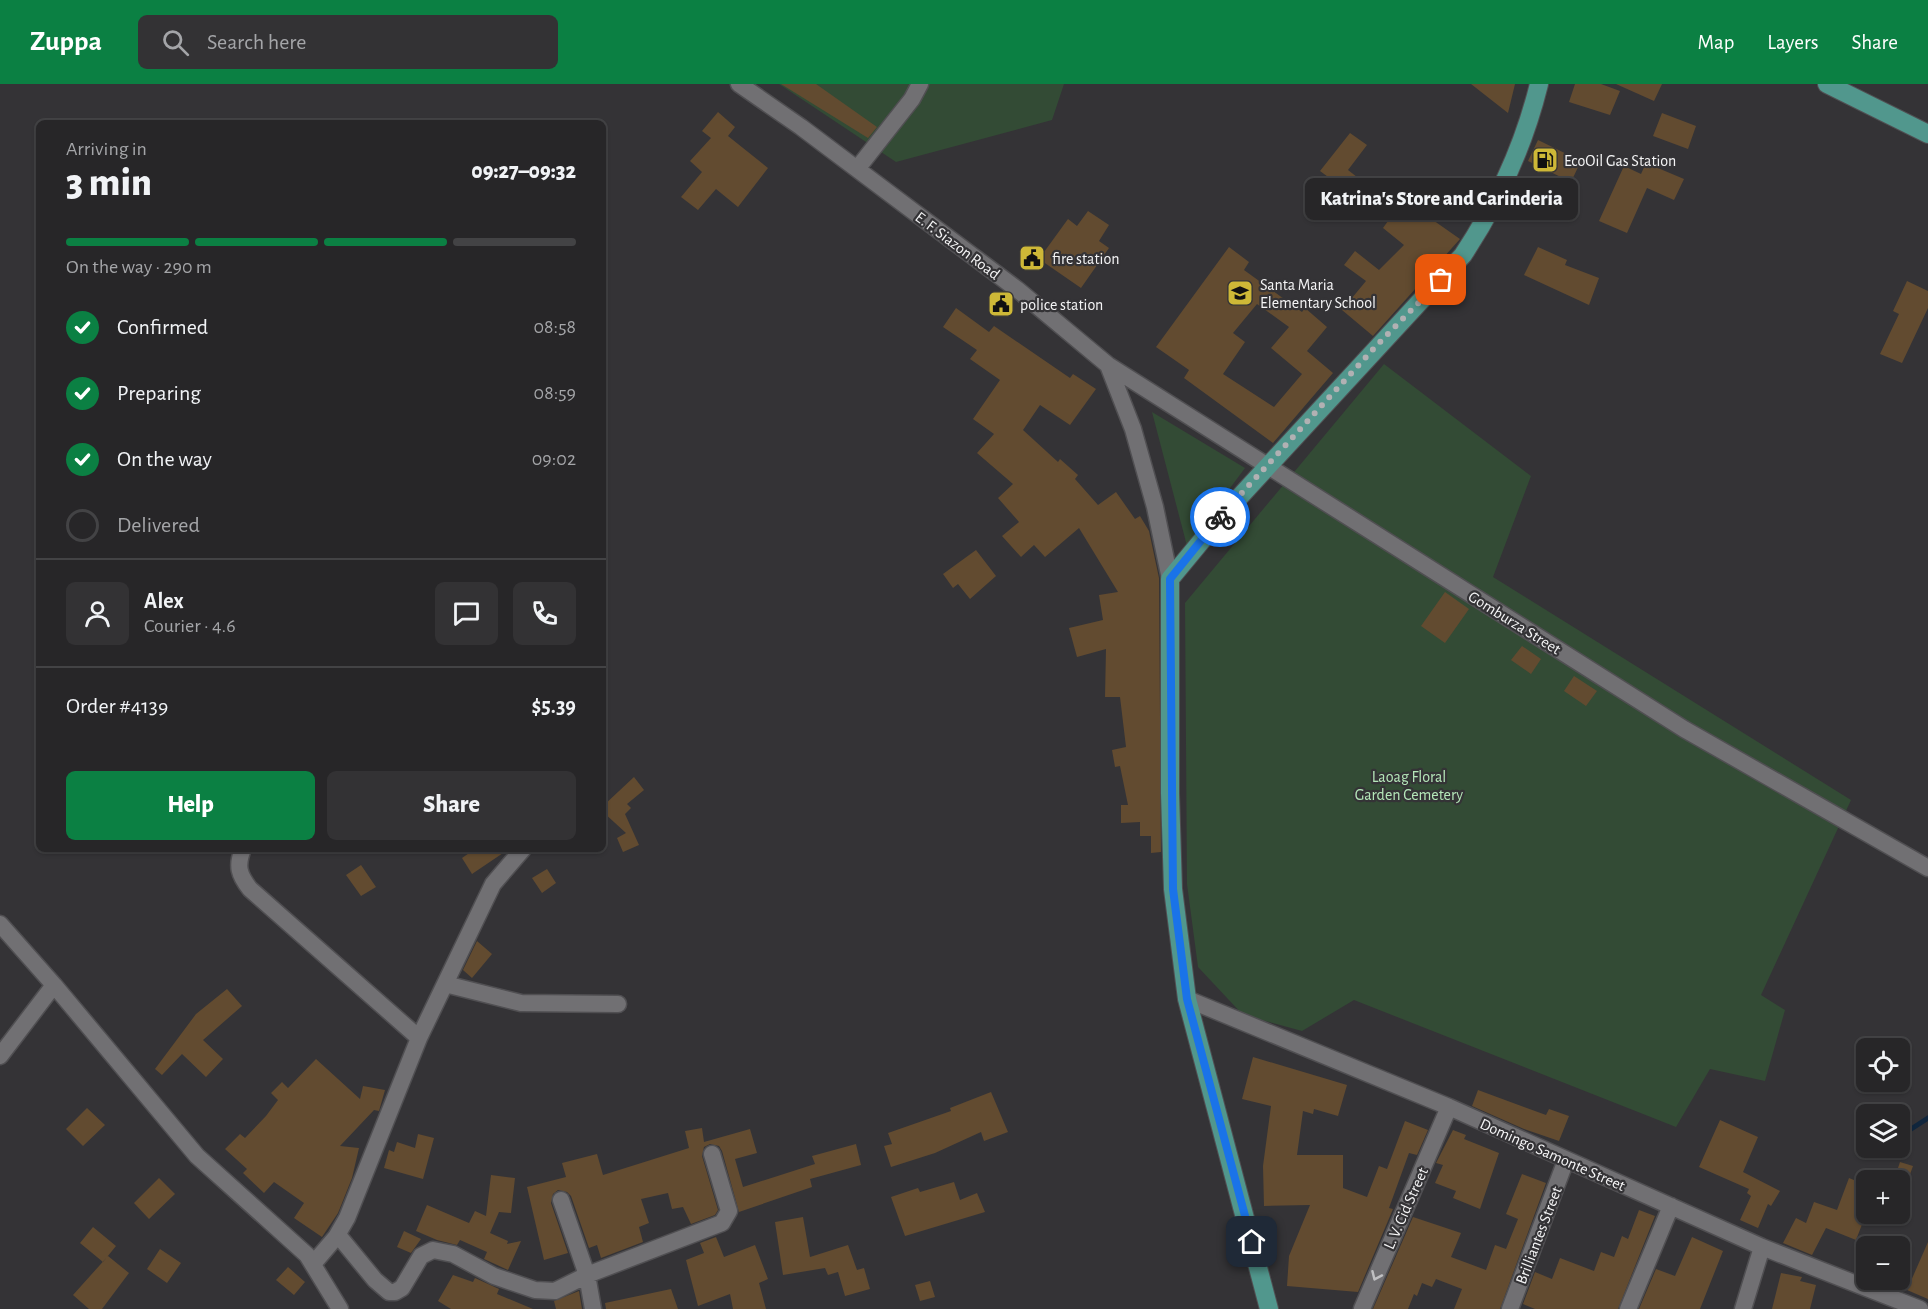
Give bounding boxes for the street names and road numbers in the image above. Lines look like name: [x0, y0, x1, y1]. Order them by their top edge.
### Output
street label: E. F. Siazon Road: [912, 209, 1003, 283]
street label: Gomburza Street: [1466, 588, 1563, 658]
street label: Domingo Samonte Street: [1478, 1116, 1628, 1194]
street label: L. V. Cid Street: [1381, 1165, 1431, 1252]
street label: Brilliantes Street: [1513, 1184, 1565, 1286]

